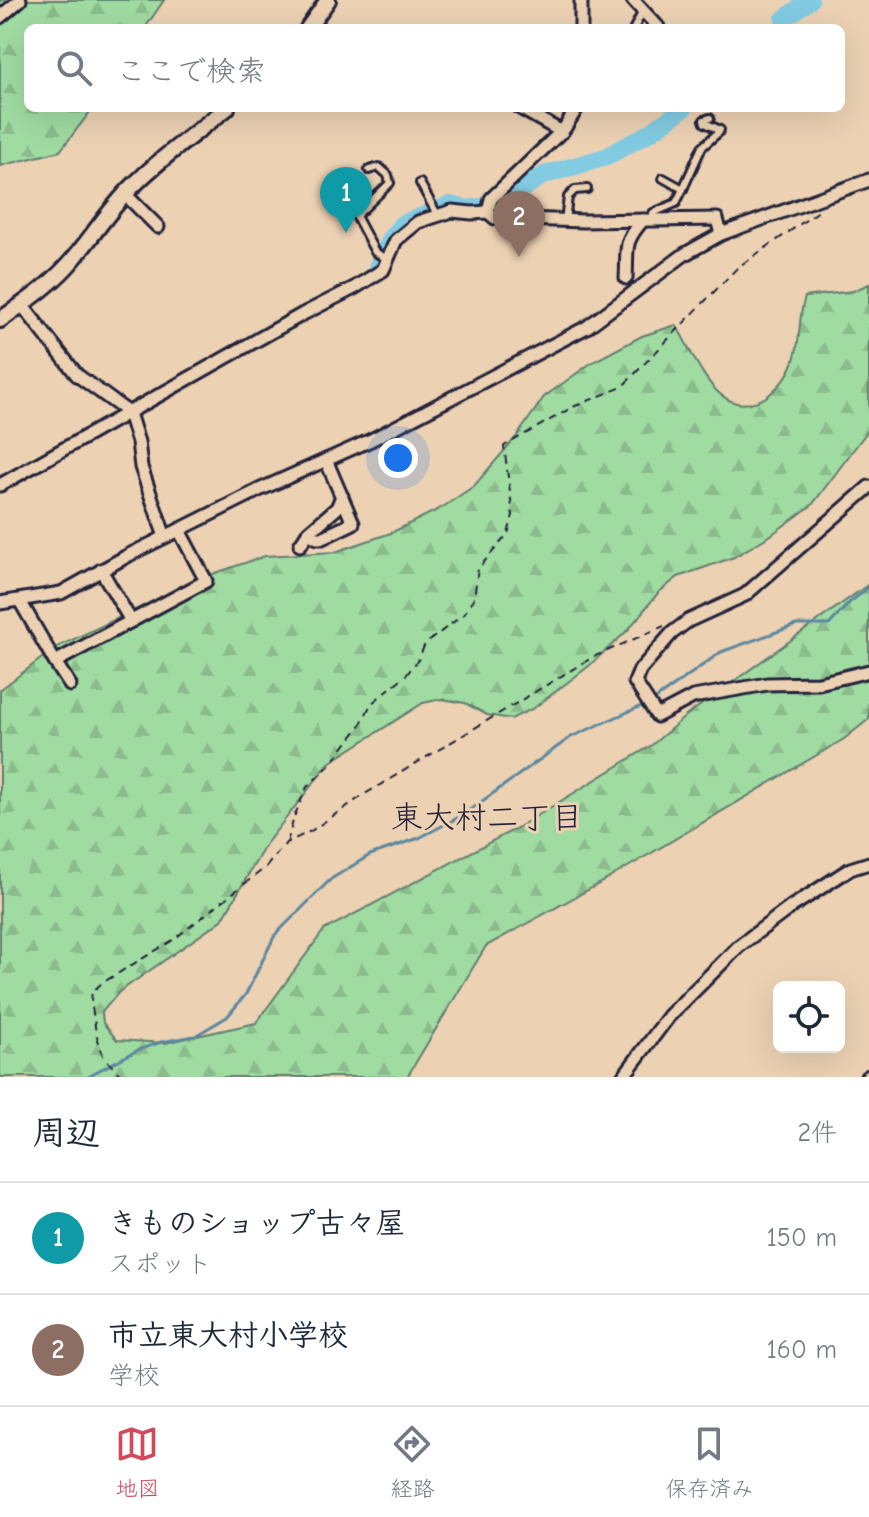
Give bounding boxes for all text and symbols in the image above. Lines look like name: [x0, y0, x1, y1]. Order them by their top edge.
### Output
search box: [24, 24, 845, 112]
icon: search: [52, 46, 96, 90]
text: ここで検索: [116, 54, 266, 89]
pin: 1: [320, 167, 372, 233]
pin: 2: [493, 191, 545, 257]
your location: [378, 438, 418, 478]
district label: 東大村二丁目: [391, 799, 583, 836]
map controls: [773, 981, 845, 1053]
button: locate: [773, 981, 845, 1053]
text: 周辺: [32, 1113, 100, 1153]
text: 2件: [797, 1118, 837, 1148]
text: きものショップ古々屋: [108, 1206, 406, 1241]
text: 1: [53, 1223, 63, 1253]
text: 150 m: [767, 1223, 837, 1253]
text: スポット: [108, 1249, 212, 1279]
text: 市立東大村小学校: [108, 1318, 348, 1353]
text: 2: [52, 1335, 64, 1365]
text: 160 m: [767, 1335, 837, 1365]
text: 学校: [108, 1361, 160, 1391]
tab: 地図: [115, 1422, 160, 1502]
tab: 経路: [390, 1422, 435, 1502]
tab: 保存済み: [665, 1422, 754, 1502]

